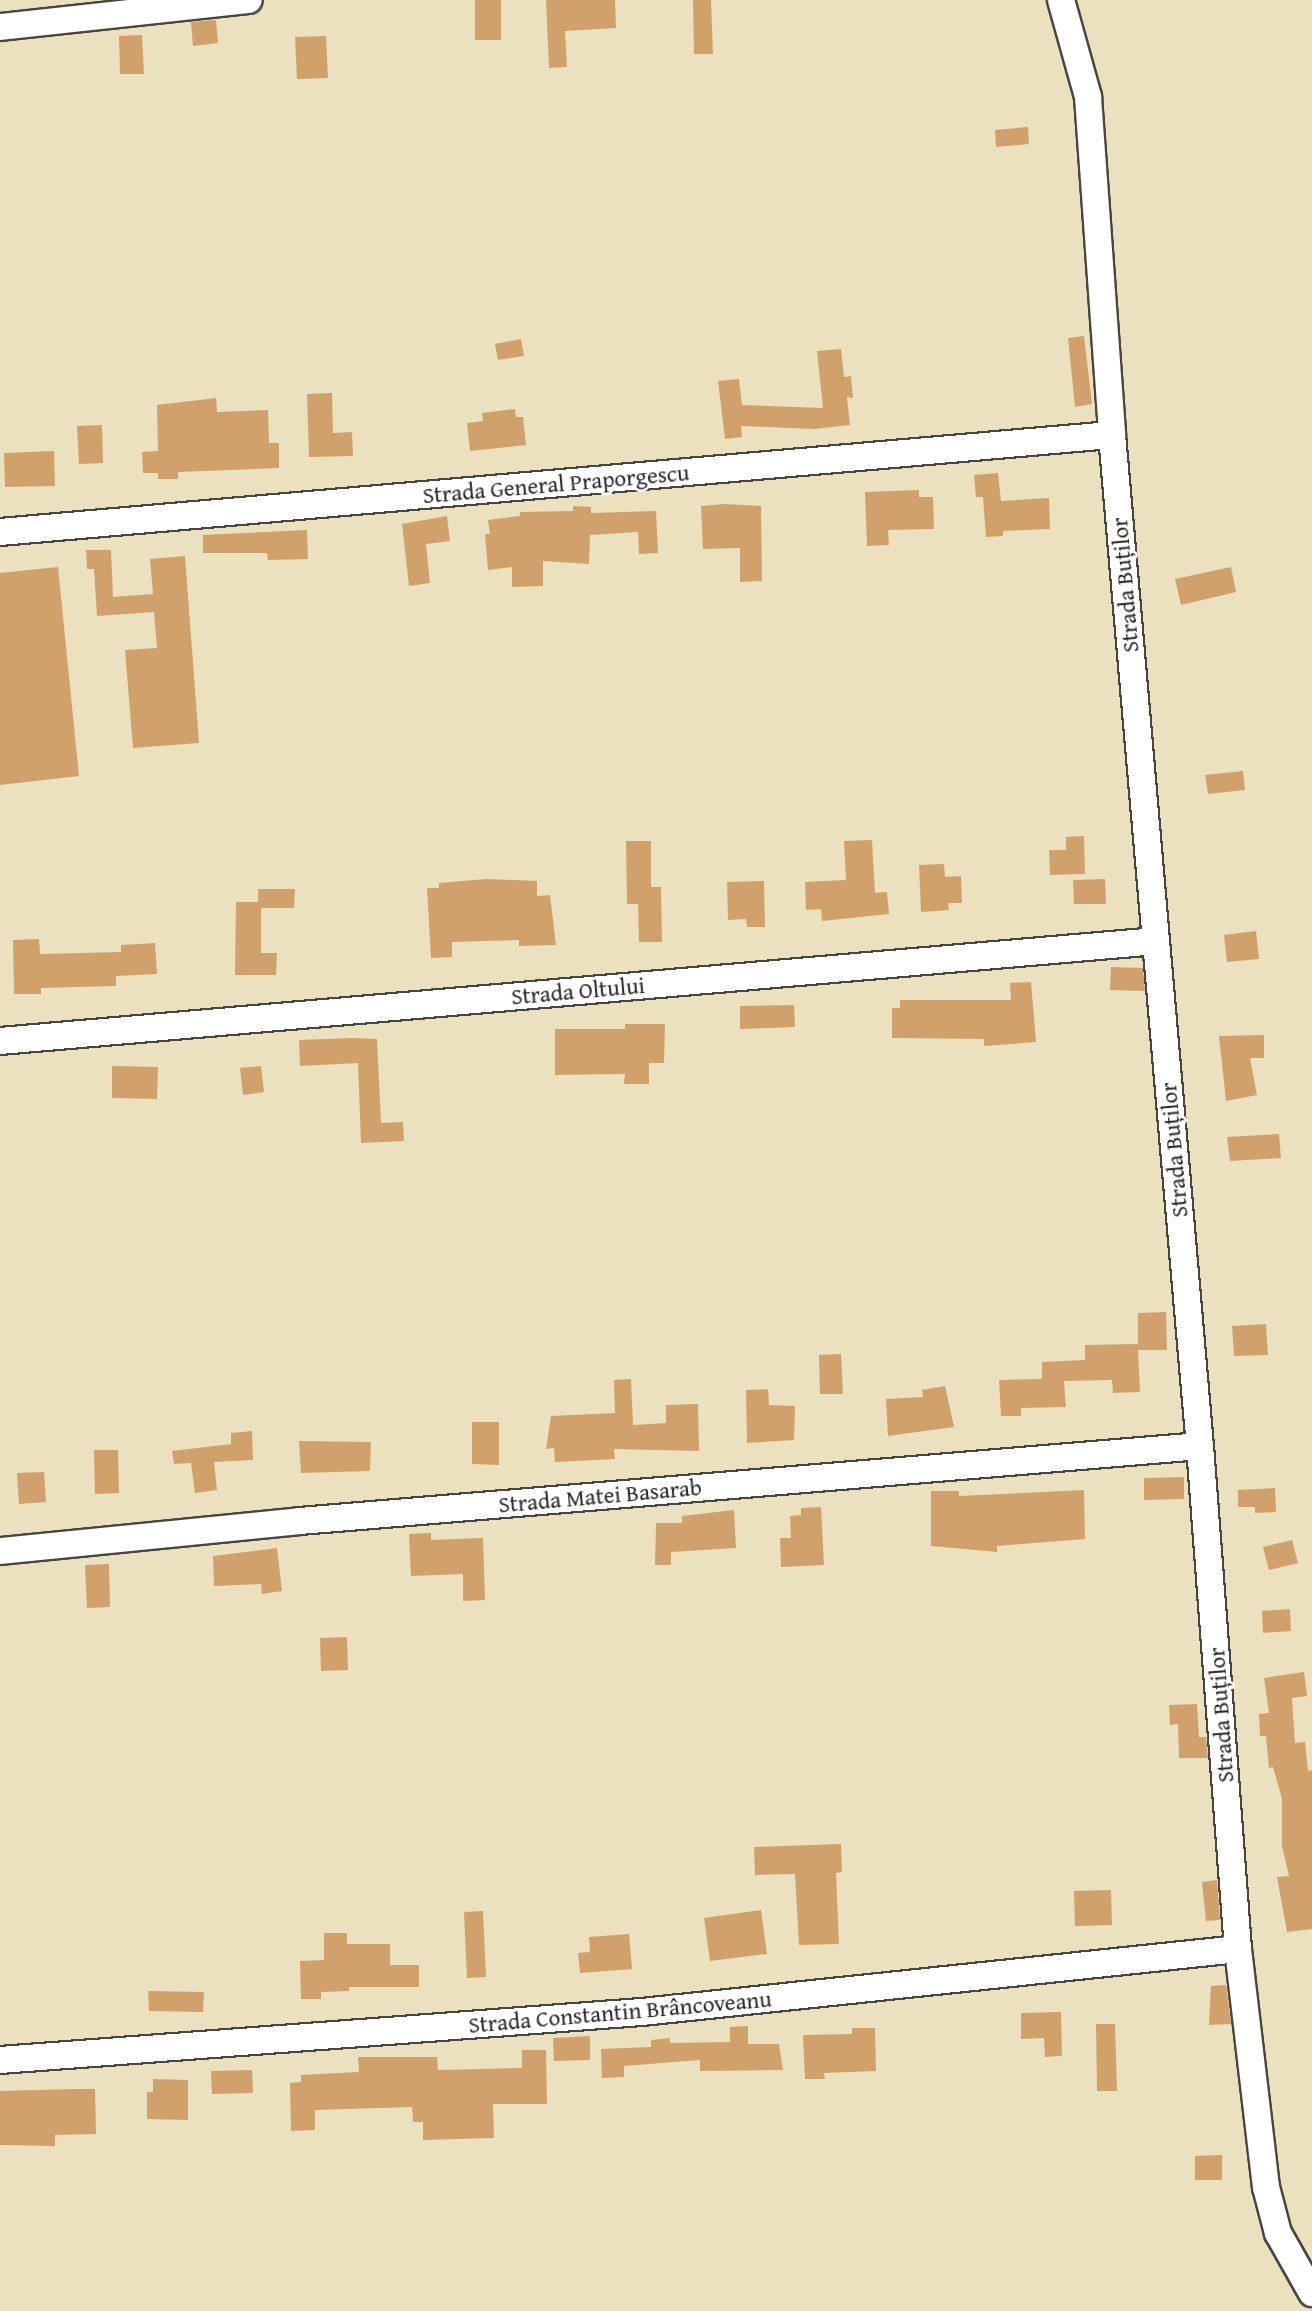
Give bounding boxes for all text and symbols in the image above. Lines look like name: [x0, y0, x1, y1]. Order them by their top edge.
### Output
street label: Strada General Praporgescu: [422, 459, 690, 509]
street label: Strada Buților: [1105, 516, 1145, 654]
street label: Strada Oltului: [510, 971, 646, 1011]
street label: Strada Buților: [1154, 1081, 1194, 1219]
street label: Strada Matei Basarab: [497, 1473, 703, 1519]
street label: Strada Buților: [1203, 1646, 1239, 1784]
street label: Strada Constantin Brâncoveanu: [467, 1985, 773, 2039]

